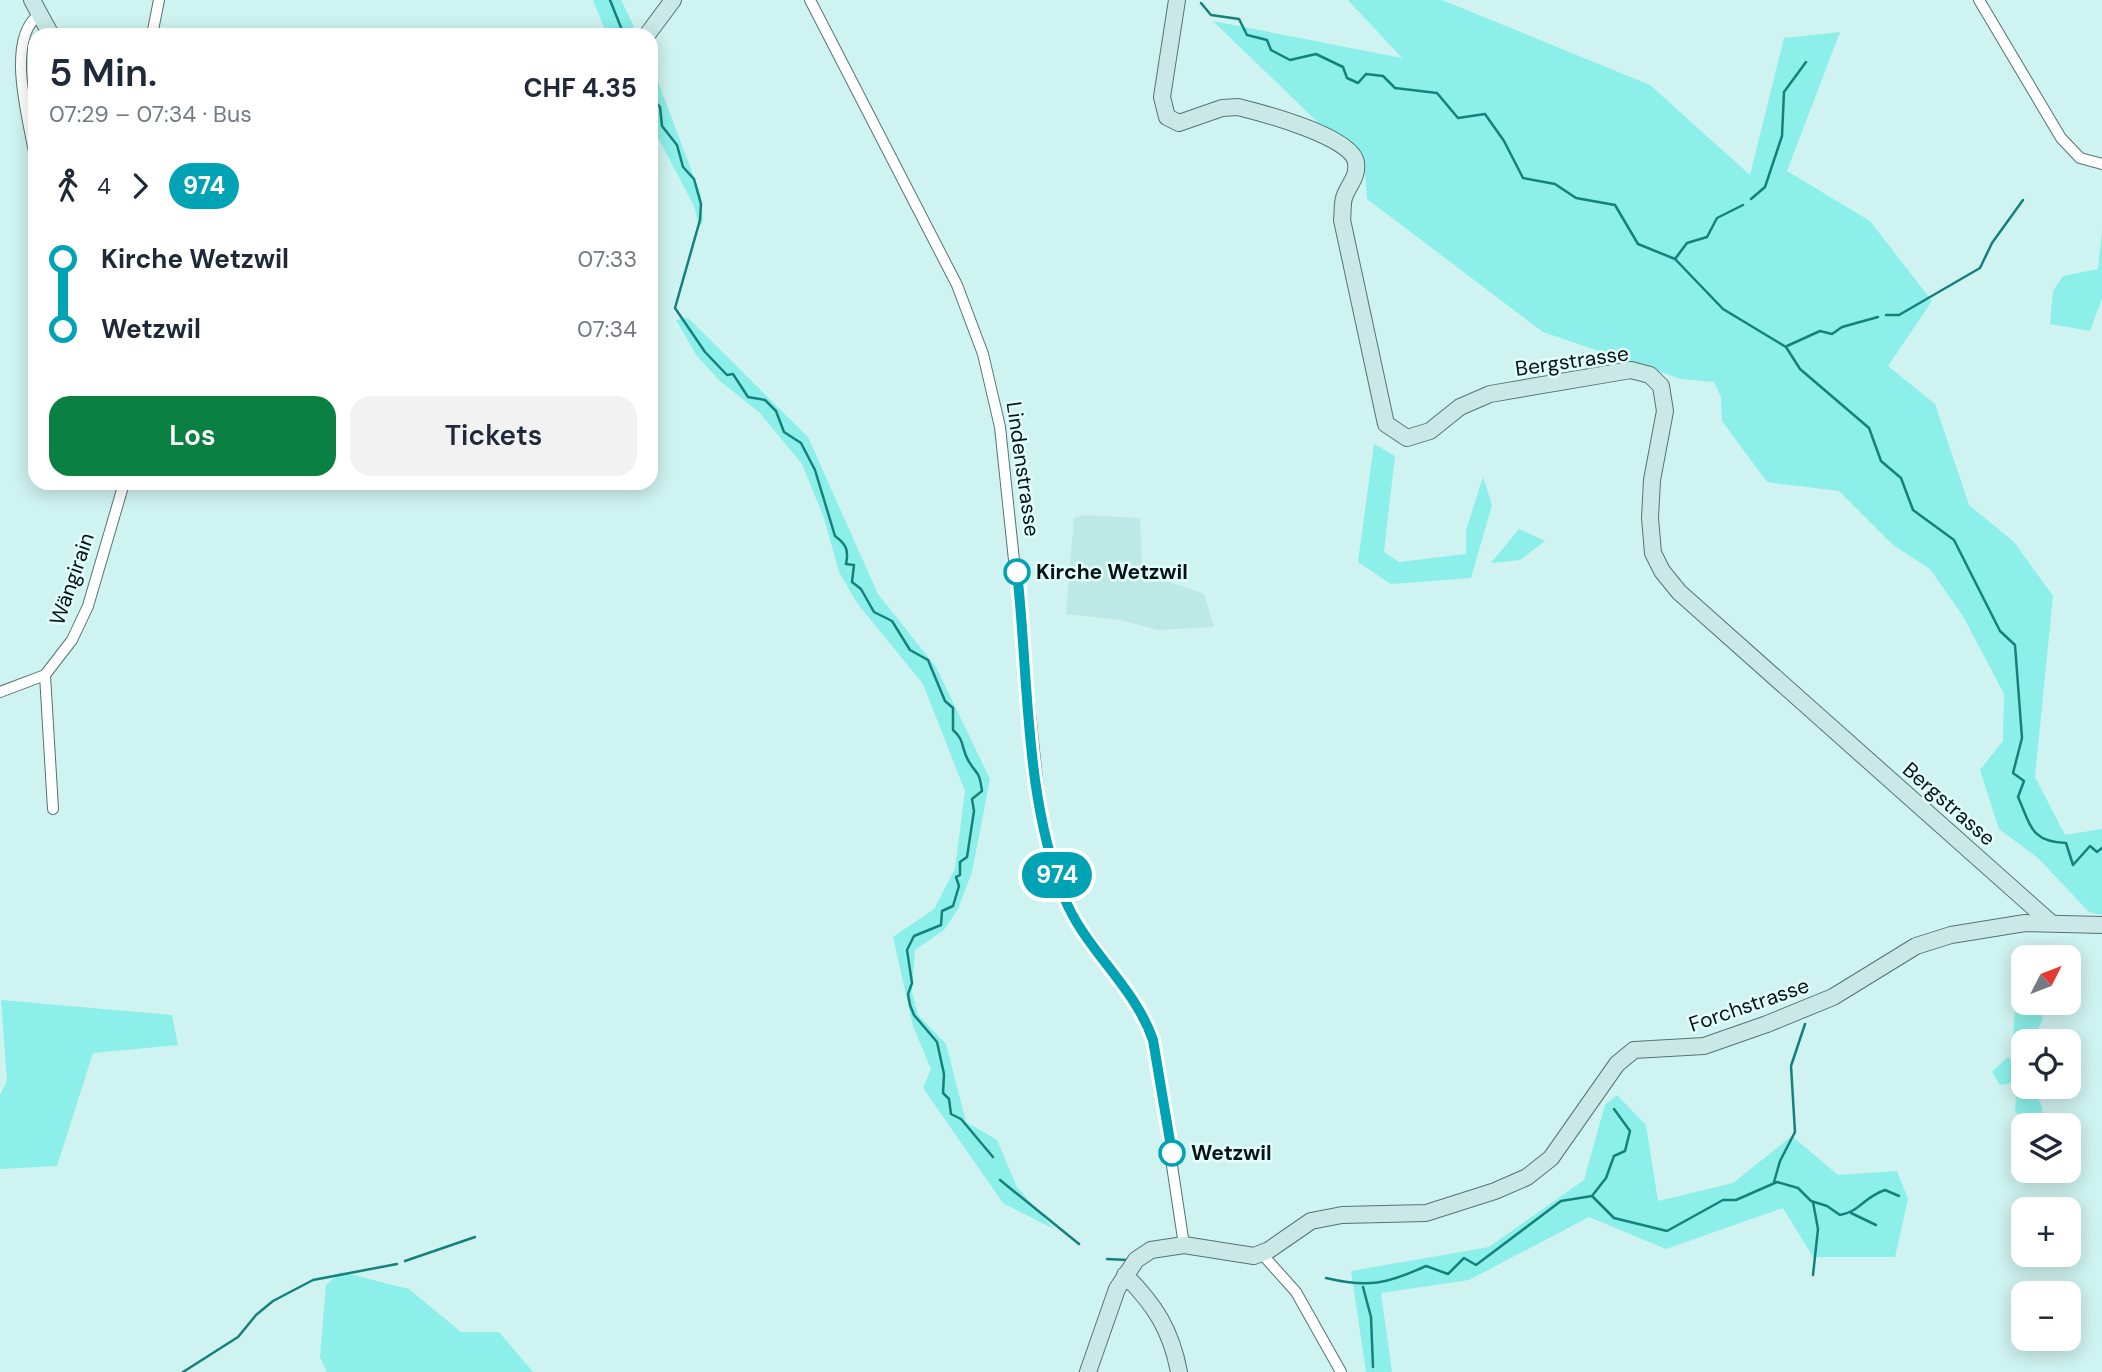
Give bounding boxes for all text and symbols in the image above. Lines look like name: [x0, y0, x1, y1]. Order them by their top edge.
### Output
text: 5 Min.: [49, 48, 157, 98]
text: CHF 4.35: [523, 71, 637, 105]
text: 07:29 – 07:34 · Bus: [49, 99, 252, 129]
icon: walk: [49, 167, 87, 205]
icon: forward: [121, 167, 159, 205]
text: 974: [183, 170, 225, 201]
text: 4: [97, 171, 111, 201]
text: Kirche Wetzwil: [101, 242, 289, 276]
text: 07:33: [577, 244, 637, 274]
text: Wetzwil: [101, 312, 201, 346]
text: 07:34: [577, 314, 637, 344]
street label: Bergstrasse: [1513, 339, 1631, 383]
button: Los: [49, 396, 336, 476]
button: Tickets: [350, 396, 637, 476]
street label: Lindenstrasse: [1000, 400, 1046, 538]
street label: Wängirain: [43, 529, 101, 629]
place label: Kirche Wetzwil: [1036, 558, 1188, 586]
marker: Kirche Wetzwil: [1004, 559, 1030, 585]
street label: Bergstrasse: [1897, 756, 2001, 852]
line badge: 974: [1017, 852, 1097, 898]
text: 974: [1036, 859, 1078, 890]
north arrow: [2011, 945, 2081, 1015]
map controls: [2011, 945, 2081, 1351]
street label: Forchstrasse: [1685, 971, 1813, 1039]
button: locate: [2011, 1029, 2081, 1099]
button: layers: [2011, 1113, 2081, 1183]
place label: Wetzwil: [1191, 1139, 1272, 1167]
marker: Wetzwil: [1159, 1140, 1185, 1166]
button: +: [2011, 1197, 2081, 1267]
button: −: [2011, 1281, 2081, 1351]

